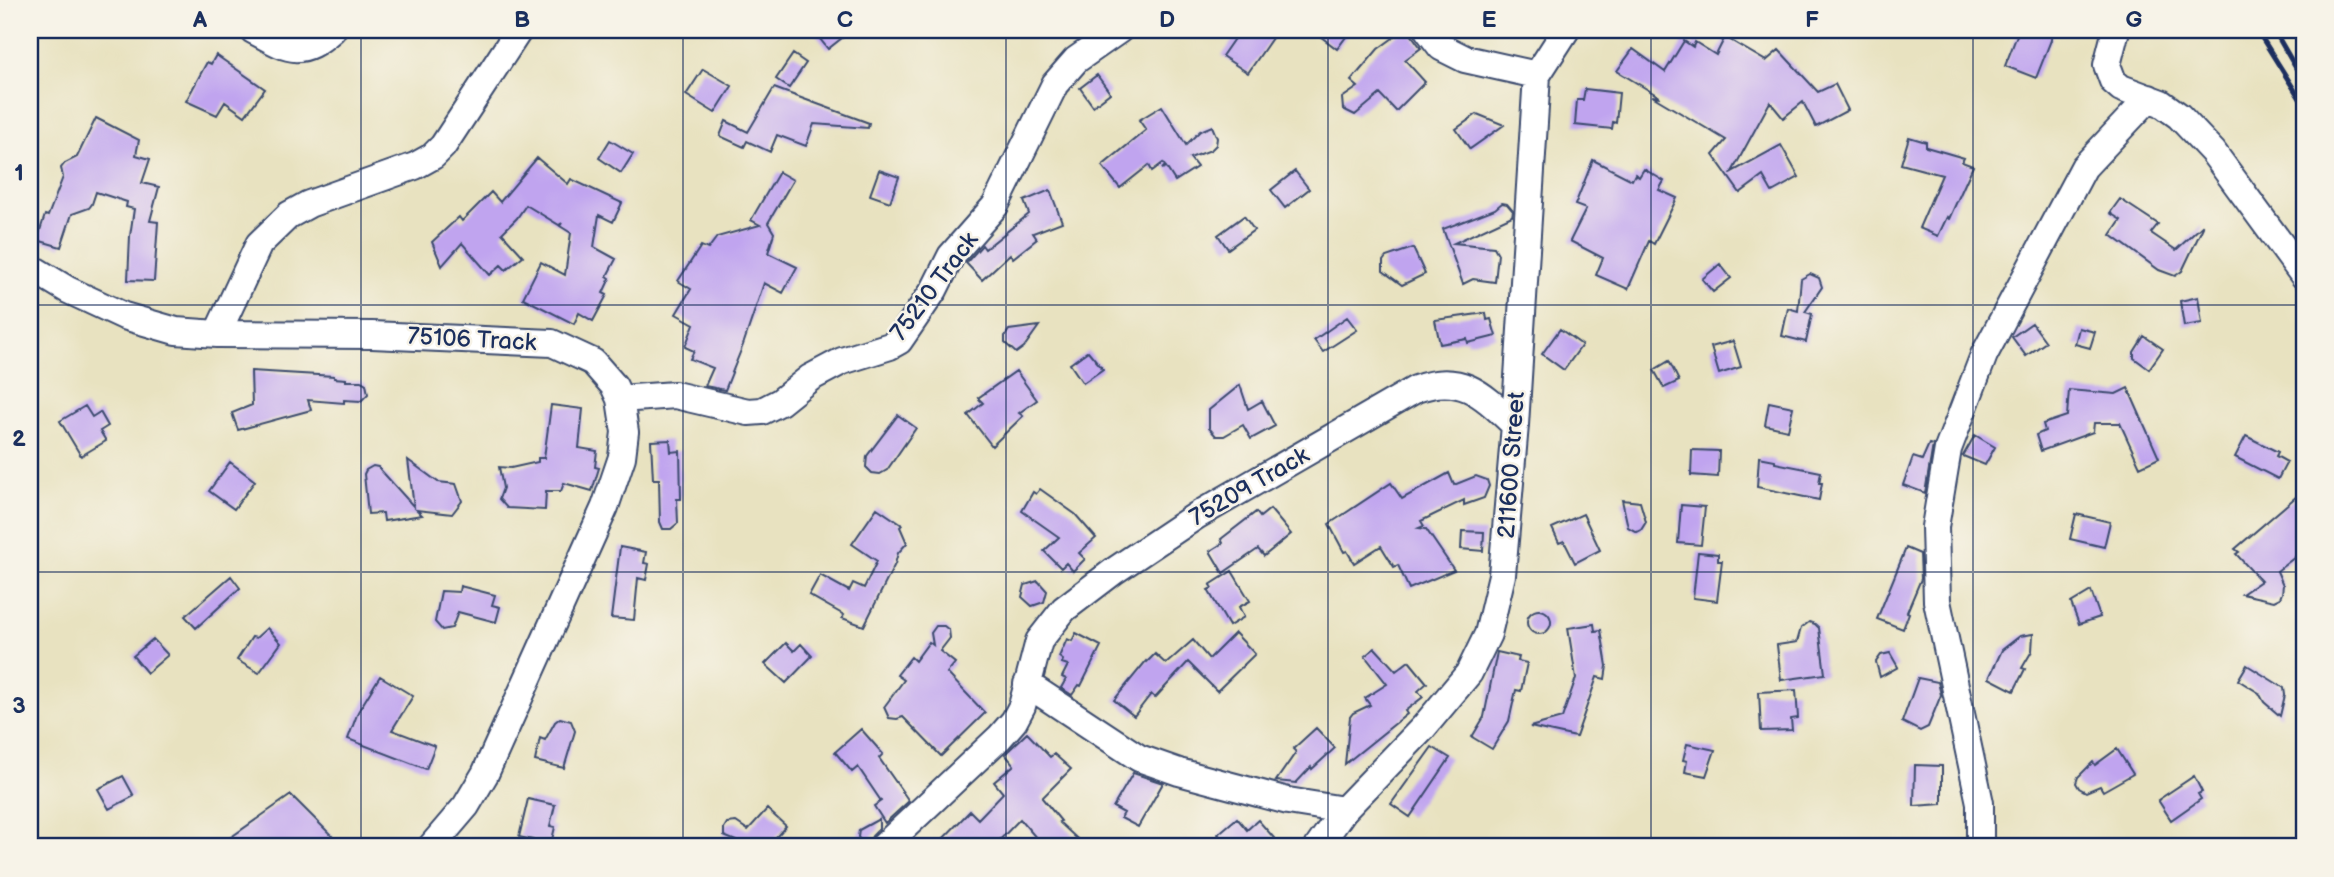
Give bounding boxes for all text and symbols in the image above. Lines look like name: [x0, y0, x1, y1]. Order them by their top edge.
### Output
text: A: [192, 6, 208, 34]
text: B: [514, 6, 530, 34]
text: C: [837, 6, 853, 34]
text: D: [1159, 6, 1175, 34]
text: E: [1482, 6, 1497, 34]
text: F: [1805, 6, 1819, 34]
text: G: [2126, 6, 2143, 34]
text: 1: [14, 159, 24, 187]
street label: 75210 Track: [884, 226, 985, 346]
street label: 75106 Track: [407, 322, 537, 357]
street label: 211600 Street: [1492, 390, 1531, 539]
text: 2: [12, 425, 26, 453]
street label: 75209 Track: [1184, 441, 1314, 532]
text: 3: [12, 692, 26, 720]

